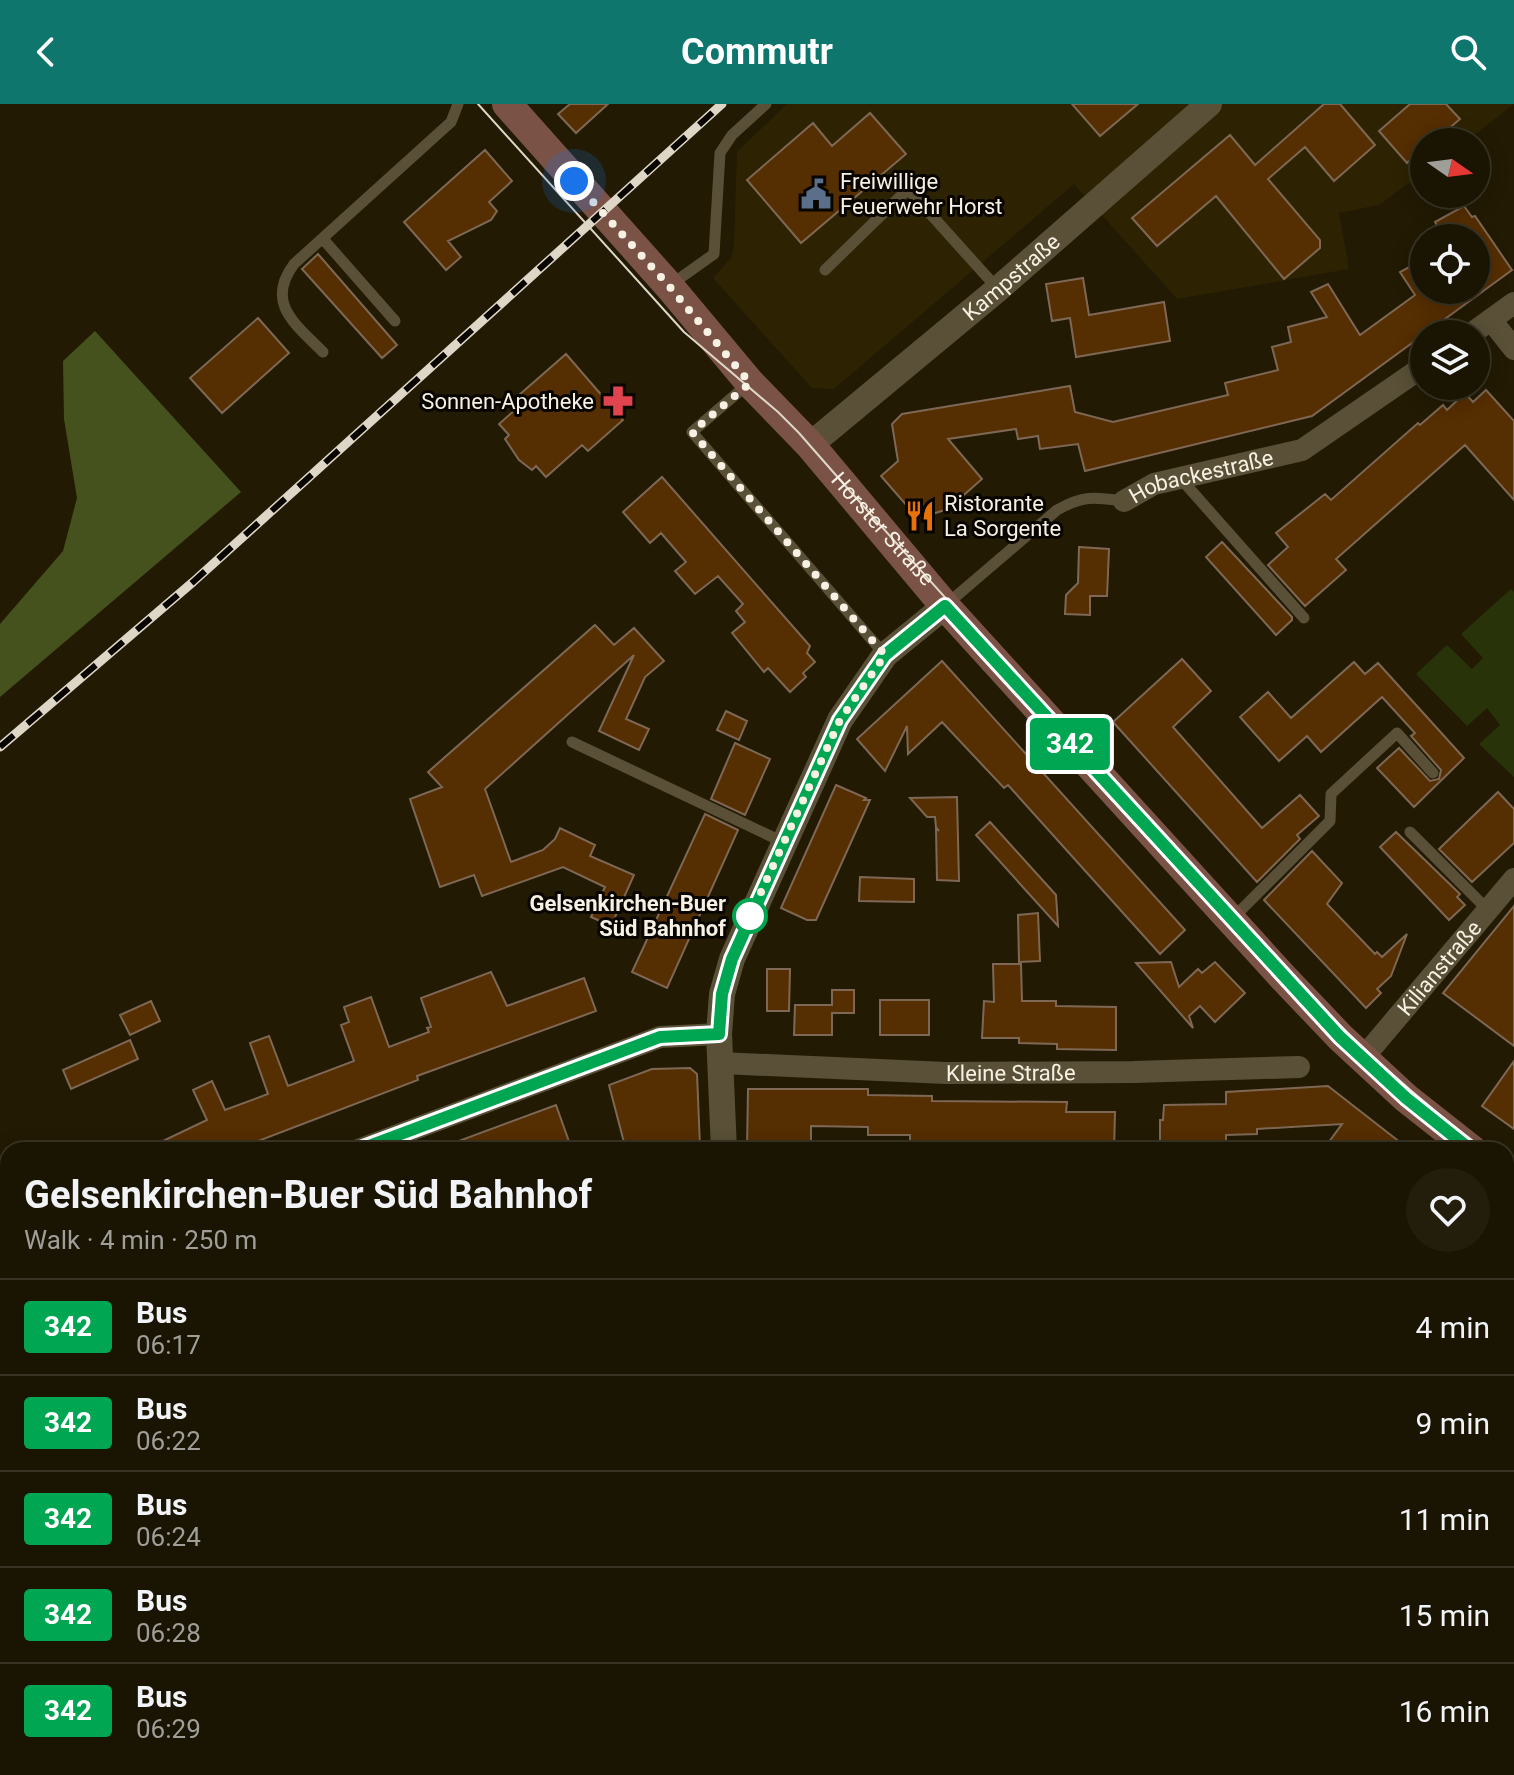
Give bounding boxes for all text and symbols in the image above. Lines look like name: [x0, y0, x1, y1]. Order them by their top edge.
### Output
icon: back: [24, 30, 68, 74]
icon: search: [1446, 30, 1490, 74]
text: Commutr: [681, 31, 833, 73]
north arrow: [1410, 128, 1490, 208]
map controls: [1410, 128, 1490, 400]
your location: [554, 161, 594, 201]
place label: Freiwillige Feuerwehr Horst: [840, 169, 1003, 219]
public building icon: Freiwillige Feuerwehr Horst: [799, 177, 833, 211]
button: locate: [1410, 224, 1490, 304]
street label: Kampstraße: [958, 228, 1065, 326]
button: layers: [1410, 320, 1490, 400]
pharmacy icon: Sonnen-Apotheke: [601, 384, 635, 418]
place label: Sonnen-Apotheke: [421, 389, 594, 414]
street label: Hobackestraße: [1124, 444, 1276, 508]
street label: Horster Straße: [827, 467, 940, 590]
place label: Ristorante La Sorgente: [944, 491, 1061, 541]
restaurant icon: Ristorante La Sorgente: [903, 499, 937, 533]
line badge: 342: [1024, 718, 1116, 770]
text: 342: [1046, 727, 1094, 760]
place label: Gelsenkirchen-Buer Süd Bahnhof: [529, 891, 726, 941]
marker: Gelsenkirchen-Buer Süd Bahnhof: [733, 899, 767, 933]
street label: Kilianstraße: [1392, 915, 1486, 1020]
street label: Kleine Straße: [946, 1060, 1076, 1085]
button: heart: [1406, 1168, 1490, 1252]
text: Gelsenkirchen-Buer Süd Bahnhof: [24, 1173, 592, 1217]
text: Walk · 4 min · 250 m: [24, 1225, 257, 1255]
text: Bus: [136, 1295, 187, 1330]
text: 342: [44, 1310, 92, 1343]
text: 4 min: [1416, 1310, 1490, 1345]
text: 06:17: [136, 1330, 201, 1360]
text: Bus: [136, 1391, 187, 1426]
text: 342: [44, 1406, 92, 1439]
text: 9 min: [1416, 1406, 1490, 1441]
text: 06:22: [136, 1426, 201, 1456]
text: Bus: [136, 1487, 187, 1522]
text: 342: [44, 1502, 92, 1535]
text: 11 min: [1399, 1502, 1490, 1537]
text: 06:24: [136, 1522, 201, 1552]
text: Bus: [136, 1583, 187, 1618]
text: 342: [44, 1598, 92, 1631]
text: 15 min: [1399, 1598, 1490, 1633]
text: 06:28: [136, 1618, 201, 1648]
text: Bus: [136, 1679, 187, 1714]
text: 342: [44, 1694, 92, 1727]
text: 16 min: [1399, 1694, 1490, 1729]
text: 06:29: [136, 1714, 201, 1744]

